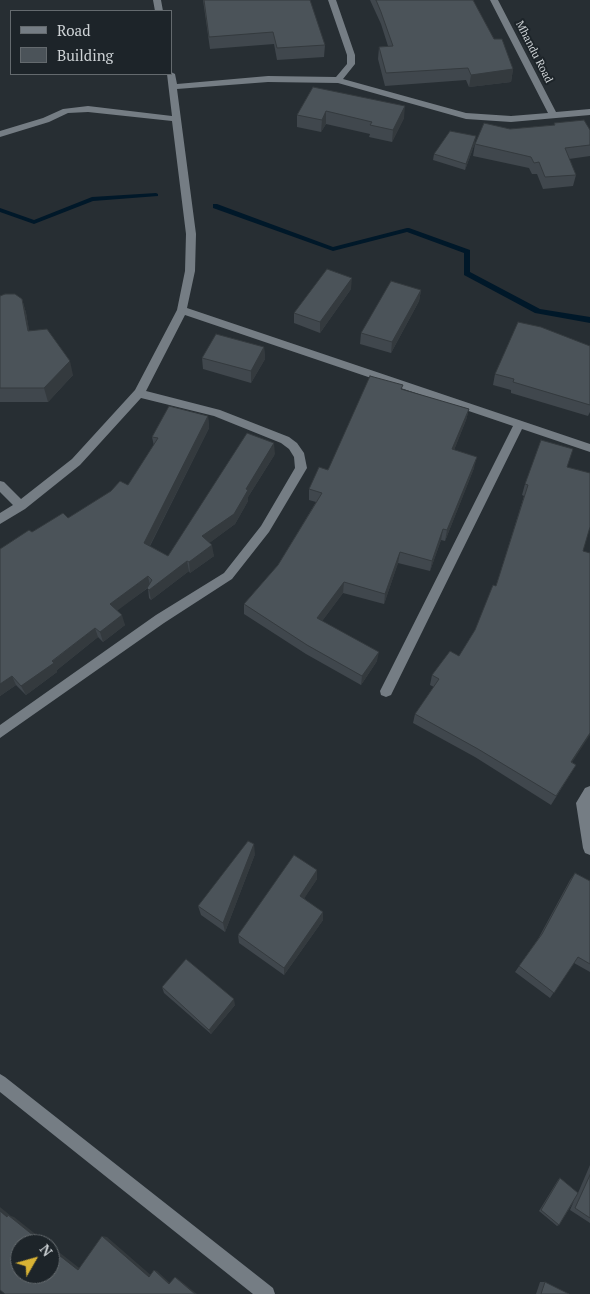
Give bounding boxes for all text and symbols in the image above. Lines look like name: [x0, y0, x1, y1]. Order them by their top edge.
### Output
legend: [10, 10, 172, 75]
street label: Mhandu Road: [513, 19, 555, 85]
text: Road: [57, 20, 90, 40]
text: Building: [57, 45, 114, 65]
north arrow: [10, 1234, 60, 1284]
text: N: [36, 1240, 57, 1260]

